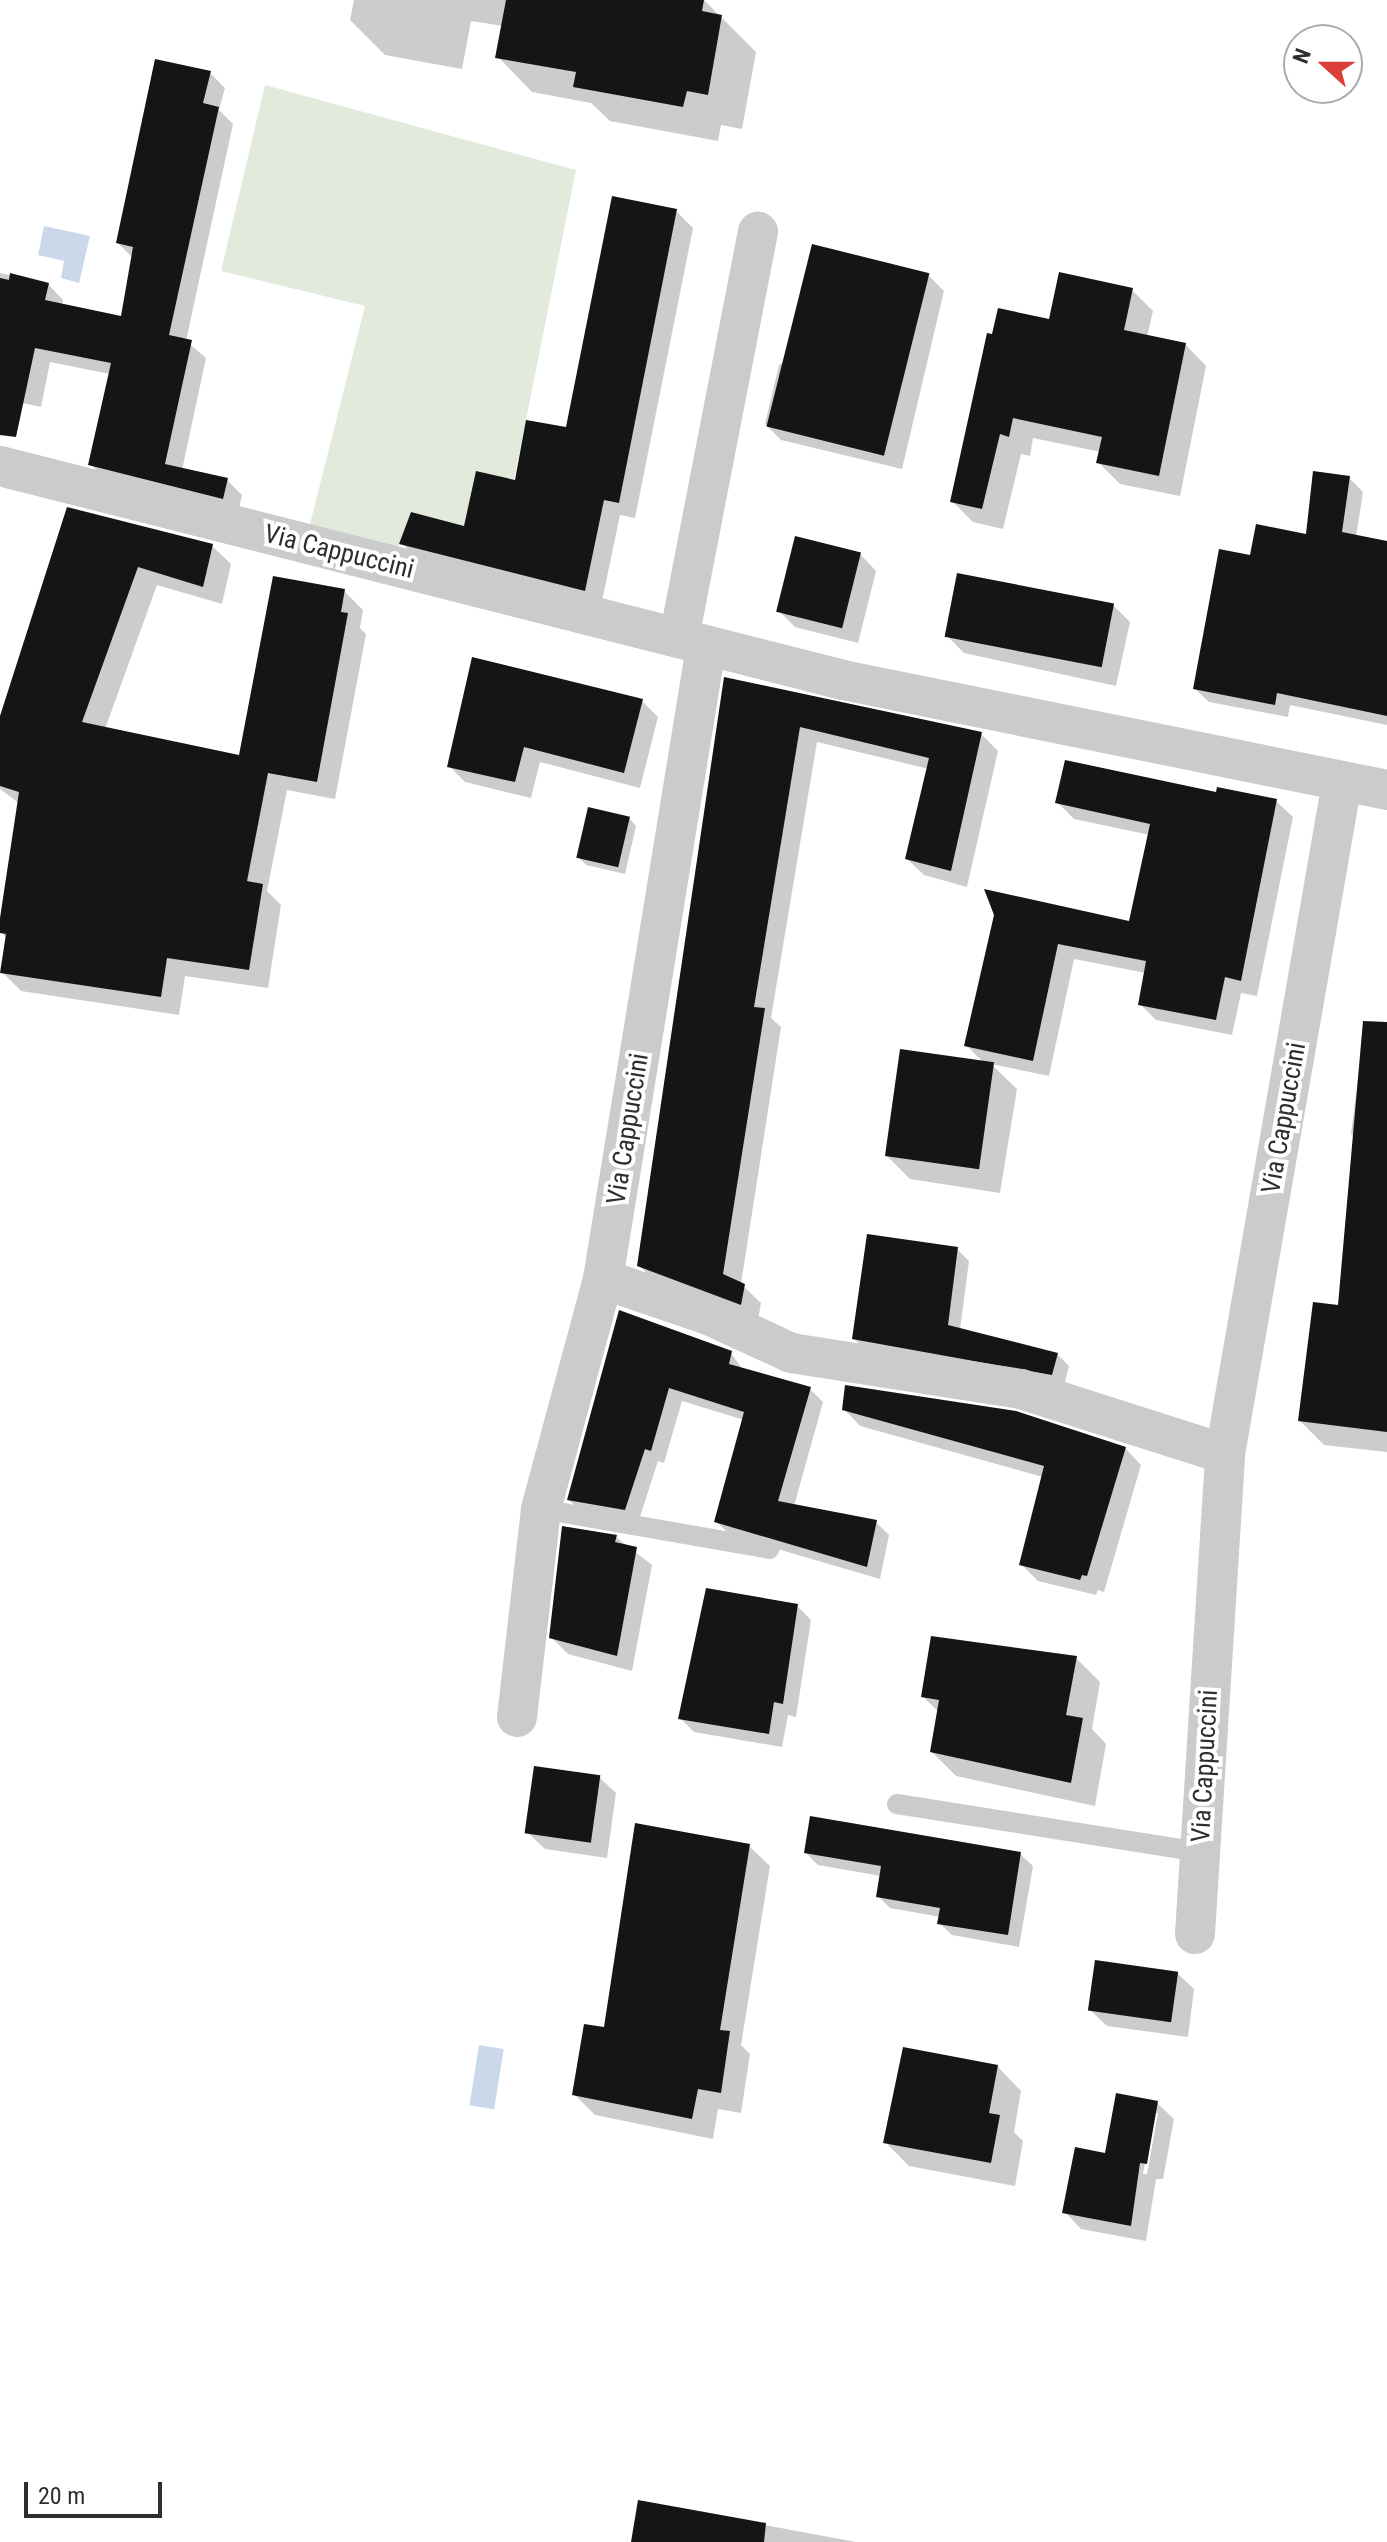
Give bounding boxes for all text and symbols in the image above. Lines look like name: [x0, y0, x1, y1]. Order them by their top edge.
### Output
north arrow: [1283, 24, 1363, 104]
text: N: [1288, 45, 1316, 67]
street label: Via Cappuccini: [261, 518, 417, 586]
street label: Via Cappuccini: [1255, 1040, 1313, 1196]
street label: Via Cappuccini: [601, 1051, 655, 1207]
street label: Via Cappuccini: [1185, 1689, 1225, 1843]
scale bar: [28, 2466, 166, 2516]
text: 20 m: [38, 2482, 85, 2510]

